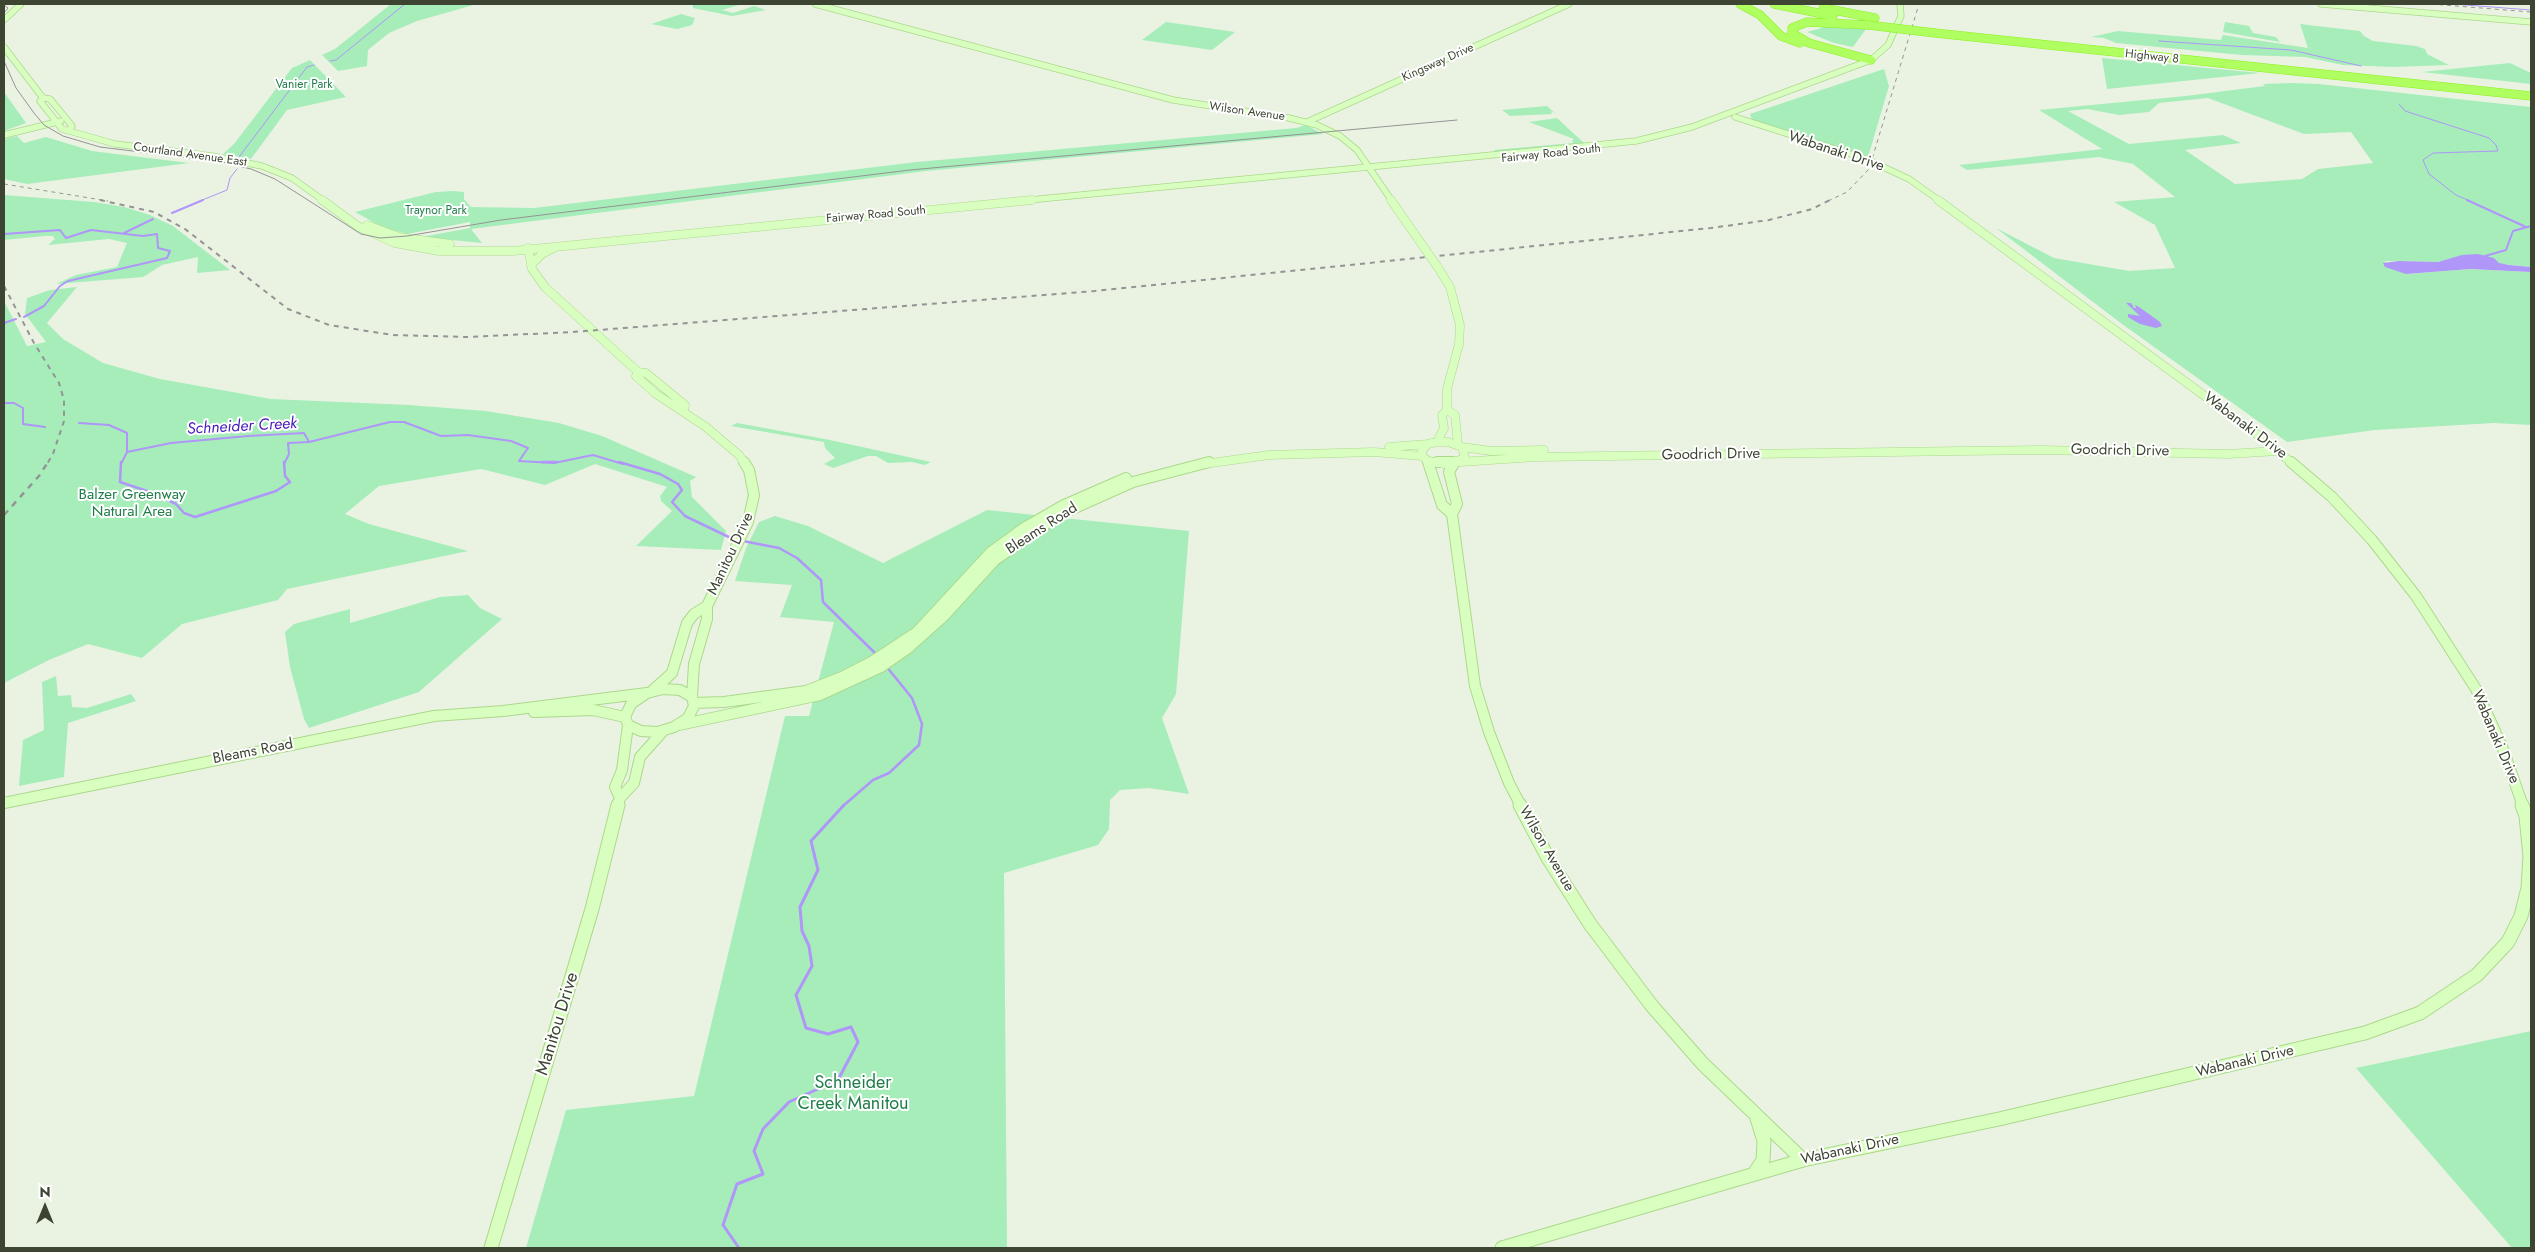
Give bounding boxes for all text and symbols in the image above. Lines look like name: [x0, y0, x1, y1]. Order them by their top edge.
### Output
street label: Kingsway Drive: [1400, 41, 1476, 85]
street label: Highway 8: [2124, 47, 2180, 67]
park label: Vanier Park: [275, 78, 333, 92]
street label: Wilson Avenue: [1208, 100, 1286, 124]
street label: Wabanaki Drive: [1786, 128, 1886, 176]
street label: Courtland Avenue East: [132, 140, 248, 170]
street label: Fairway Road South: [1501, 142, 1601, 166]
street label: Fairway Road South: [826, 203, 926, 227]
park label: Traynor Park: [405, 204, 467, 218]
street label: Wabanaki Drive: [2200, 389, 2290, 463]
water label: Schneider Creek: [187, 415, 297, 439]
street label: Goodrich Drive: [2071, 441, 2169, 461]
street label: Goodrich Drive: [1662, 445, 1760, 465]
park label: Balzer Greenway Natural Area: [79, 486, 185, 521]
street label: Bleams Road: [1003, 499, 1081, 559]
street label: Manitou Drive: [704, 510, 758, 598]
street label: Wabanaki Drive: [2467, 688, 2523, 786]
street label: Bleams Road: [211, 735, 295, 769]
street label: Wilson Avenue: [1514, 803, 1578, 895]
street label: Manitou Drive: [532, 970, 584, 1078]
street label: Wabanaki Drive: [2194, 1042, 2296, 1082]
park label: Schneider Creek Manitou: [797, 1073, 909, 1116]
street label: Wabanaki Drive: [1799, 1131, 1901, 1169]
north arrow: [20, 1182, 70, 1232]
text: N: [39, 1182, 51, 1202]

